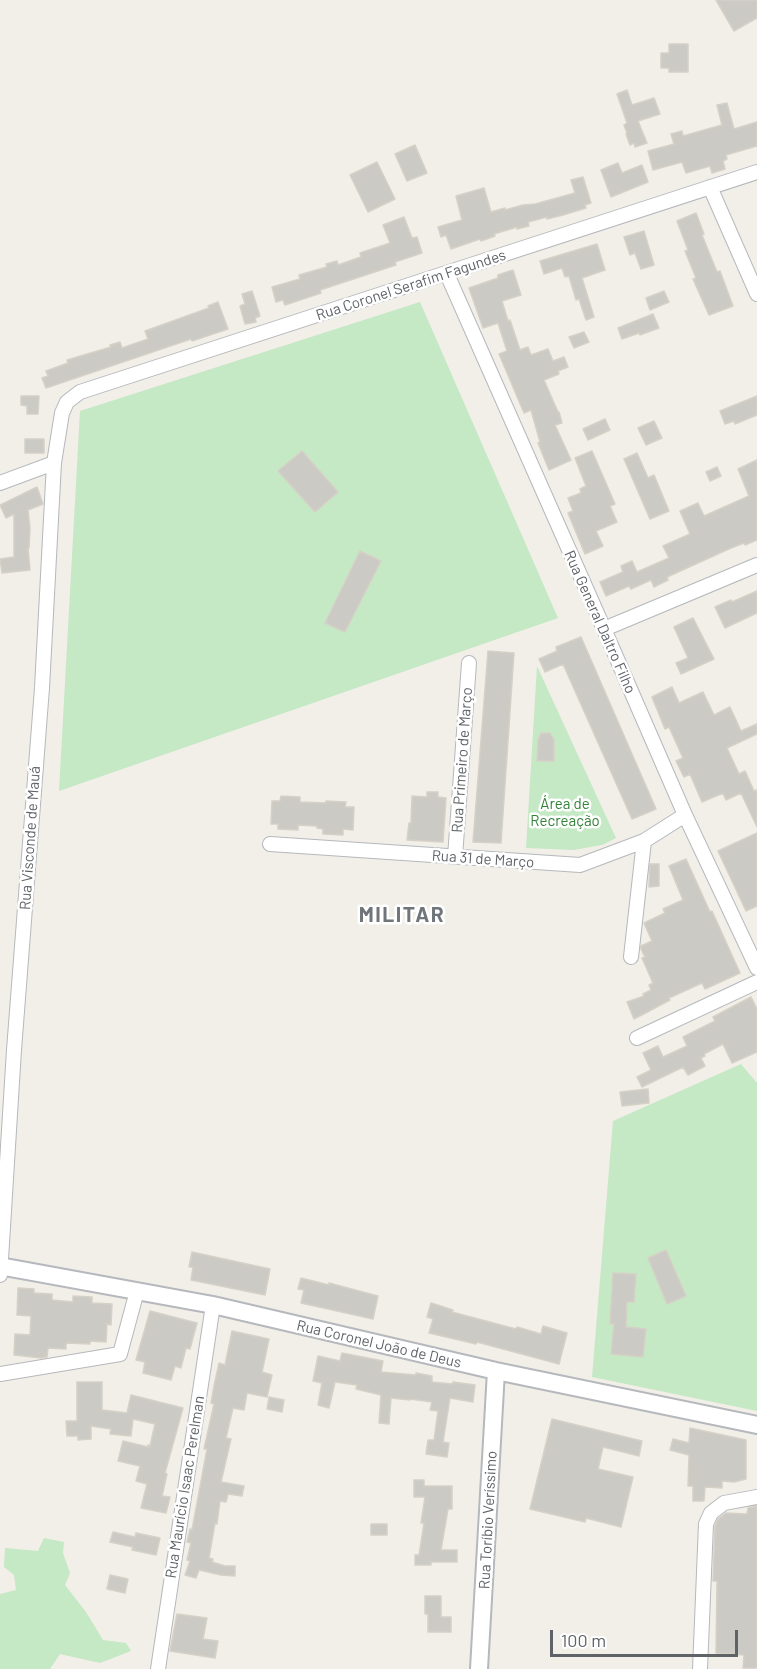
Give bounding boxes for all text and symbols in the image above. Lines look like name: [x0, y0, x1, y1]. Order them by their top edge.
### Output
street label: Rua Coronel Serafim Fagundes: [314, 246, 508, 324]
street label: Rua General Daltro Filho: [560, 548, 640, 696]
street label: Rua Primeiro de Março: [448, 687, 476, 833]
street label: Rua Visconde de Mauá: [16, 765, 44, 911]
park label: Área de Recreação: [530, 795, 600, 830]
street label: Rua 31 de Março: [431, 846, 535, 872]
district label: MILITAR: [359, 902, 445, 928]
street label: Rua Coronel João de Deus: [295, 1316, 463, 1372]
street label: Rua Maurício Isaac Perelman: [162, 1394, 208, 1580]
street label: Rua Toríbio Veríssimo: [475, 1450, 501, 1590]
scale bar: [553, 1618, 740, 1656]
text: 100 m: [561, 1629, 606, 1651]

